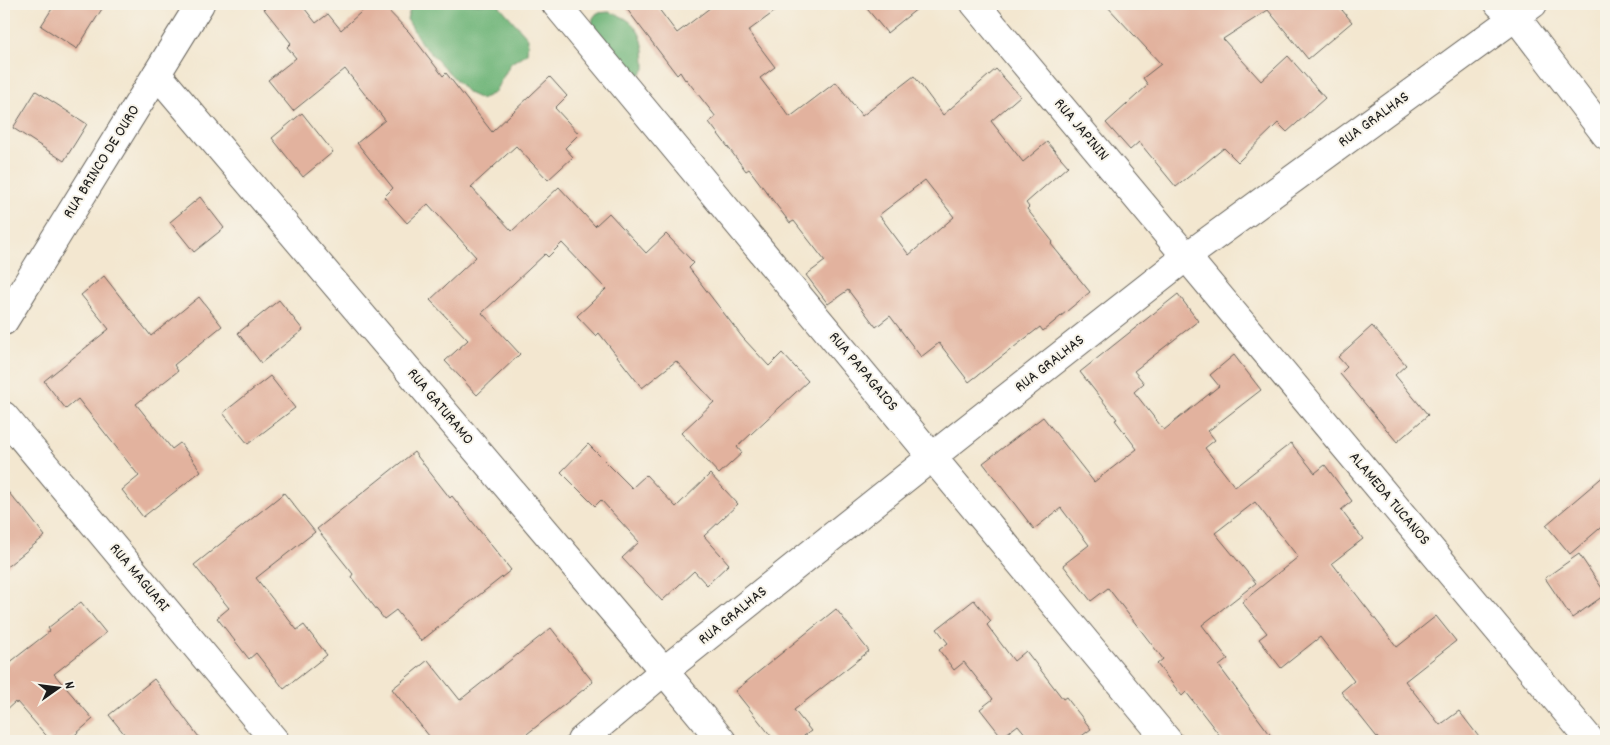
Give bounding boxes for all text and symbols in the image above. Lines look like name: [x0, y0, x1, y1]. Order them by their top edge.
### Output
street label: RUA GRALHAS: [1334, 86, 1414, 154]
street label: RUA JAPININ: [1048, 94, 1114, 166]
street label: RUA BRINCO DE OURO: [58, 101, 146, 223]
street label: RUA PAPAGAIOS: [823, 327, 903, 417]
street label: RUA GRALHAS: [1010, 329, 1090, 399]
street label: RUA GATURAMO: [401, 364, 479, 450]
street label: ALAMEDA TUCANOS: [1343, 447, 1435, 551]
street label: RUA MAGUARI: [103, 539, 175, 617]
street label: RUA GRALHAS: [693, 581, 773, 651]
north arrow: [32, 662, 82, 712]
text: N: [58, 680, 79, 691]

